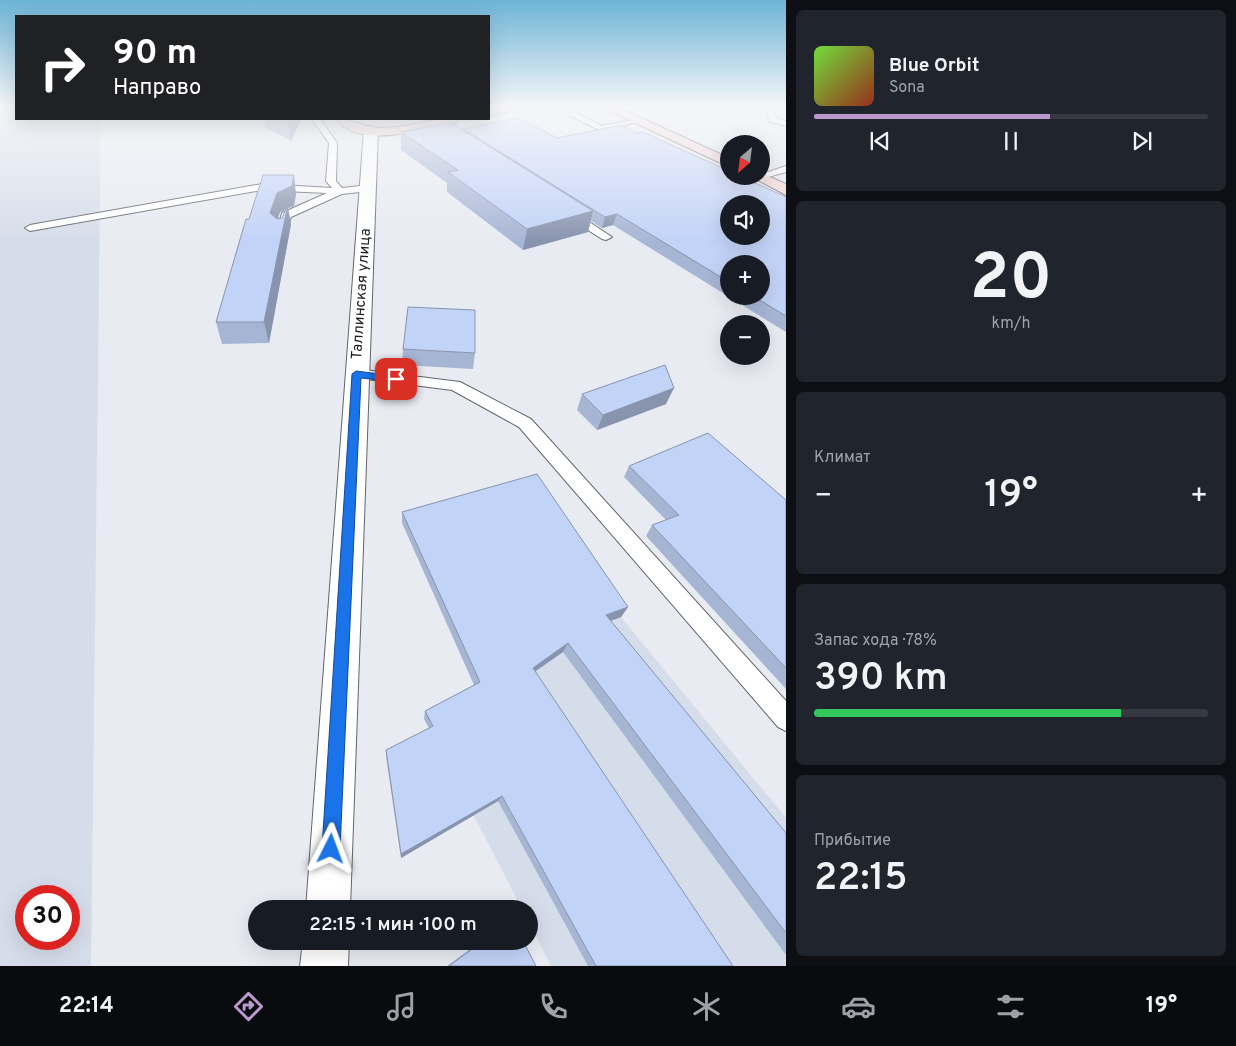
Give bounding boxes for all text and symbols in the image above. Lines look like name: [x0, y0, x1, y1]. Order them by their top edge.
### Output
text: 90 m: [113, 32, 197, 76]
icon: right: [30, 35, 95, 100]
text: Blue Orbit: [889, 54, 979, 78]
text: Направо: [113, 75, 201, 102]
text: Sona: [889, 78, 925, 98]
icon: previous: [866, 127, 894, 155]
icon: pause: [997, 127, 1025, 155]
icon: next: [1128, 127, 1156, 155]
north arrow: [720, 135, 770, 185]
map controls: [720, 135, 770, 365]
button: sound: [720, 195, 770, 245]
street label: Таллинская улица: [348, 228, 376, 360]
text: 20: [970, 240, 1052, 322]
button: +: [720, 255, 770, 305]
text: km/h: [992, 314, 1030, 334]
button: −: [720, 315, 770, 365]
pin: [375, 358, 417, 400]
icon: arrive: [382, 365, 410, 393]
text: Климат: [814, 448, 871, 468]
text: 19°: [984, 472, 1038, 521]
text: −: [814, 479, 832, 515]
text: +: [1190, 479, 1208, 515]
text: Запас хода · 78%: [814, 631, 937, 651]
text: 390 km: [814, 655, 948, 704]
position arrow: [304, 822, 356, 874]
text: Прибытие: [814, 831, 891, 851]
text: 22:15: [814, 855, 908, 904]
speed limit sign: 30: [15, 885, 80, 950]
text: 22:15 · 1 мин · 100 m: [309, 913, 477, 937]
icon: directions: [231, 989, 266, 1024]
icon: music: [384, 989, 419, 1024]
icon: phone: [536, 989, 571, 1024]
icon: climate: [689, 989, 724, 1024]
icon: car: [841, 989, 876, 1024]
icon: filters: [993, 989, 1028, 1024]
text: 22:14: [59, 993, 114, 1020]
text: 19°: [1146, 993, 1177, 1020]

